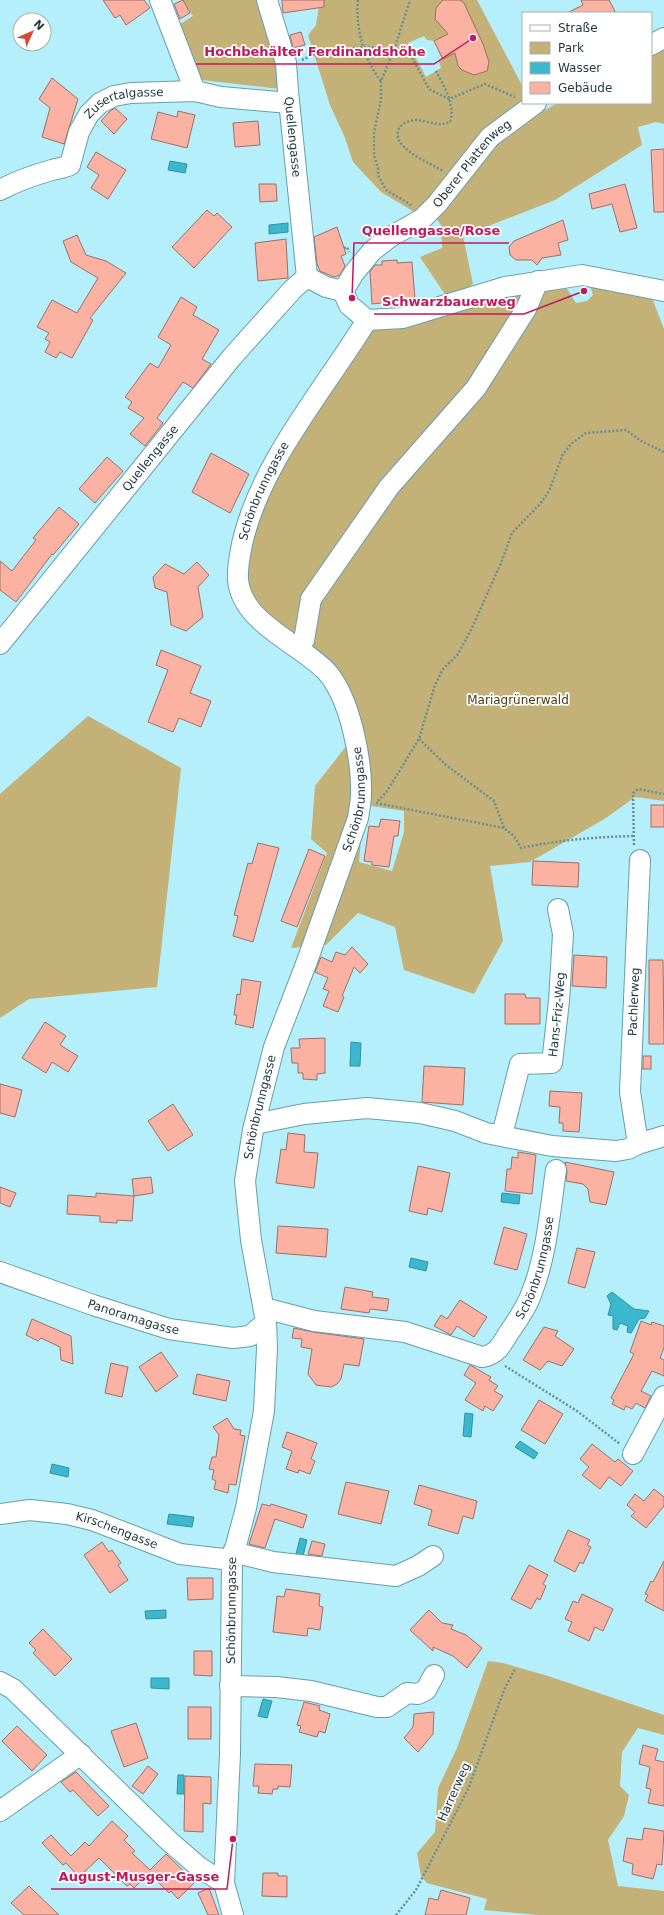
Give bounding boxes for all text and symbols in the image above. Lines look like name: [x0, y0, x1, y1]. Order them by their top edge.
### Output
north arrow: [12, 12, 52, 52]
legend: [522, 12, 652, 104]
text: N: [31, 17, 47, 33]
text: Straße: [558, 21, 598, 35]
callout: Hochbehälter Ferdinandshöhe: [196, 39, 434, 64]
text: Park: [558, 41, 584, 55]
text: Hochbehälter Ferdinandshöhe: [204, 44, 426, 59]
text: Wasser: [558, 61, 601, 75]
text: Gebäude: [558, 81, 612, 95]
street label: Zusertalgasse: [81, 85, 164, 122]
street label: Quellengasse: [282, 96, 304, 178]
street label: Oberer Plattenweg: [430, 117, 514, 210]
callout: Quellengasse/Rose: [354, 218, 509, 243]
text: Quellengasse/Rose: [362, 223, 501, 238]
callout: Schwarzbauerweg: [374, 289, 524, 314]
text: Schwarzbauerweg: [382, 294, 516, 309]
street label: Quellengasse: [119, 422, 181, 494]
street label: Schönbrunngasse: [236, 439, 292, 542]
park label: Mariagrünerwald: [467, 693, 569, 707]
street label: Schönbrunngasse: [340, 746, 368, 854]
street label: Pachlerweg: [625, 967, 642, 1036]
street label: Hans-Friz-Weg: [546, 972, 568, 1058]
street label: Schönbrunngasse: [241, 1053, 279, 1161]
street label: Schönbrunngasse: [513, 1216, 557, 1322]
street label: Panoramagasse: [86, 1297, 180, 1337]
street label: Kirschengasse: [74, 1509, 160, 1552]
street label: Schönbrunngasse: [224, 1557, 239, 1664]
street label: Harrerweg: [435, 1760, 473, 1824]
callout: August-Musger-Gasse: [51, 1864, 227, 1889]
text: August-Musger-Gasse: [59, 1869, 220, 1884]

